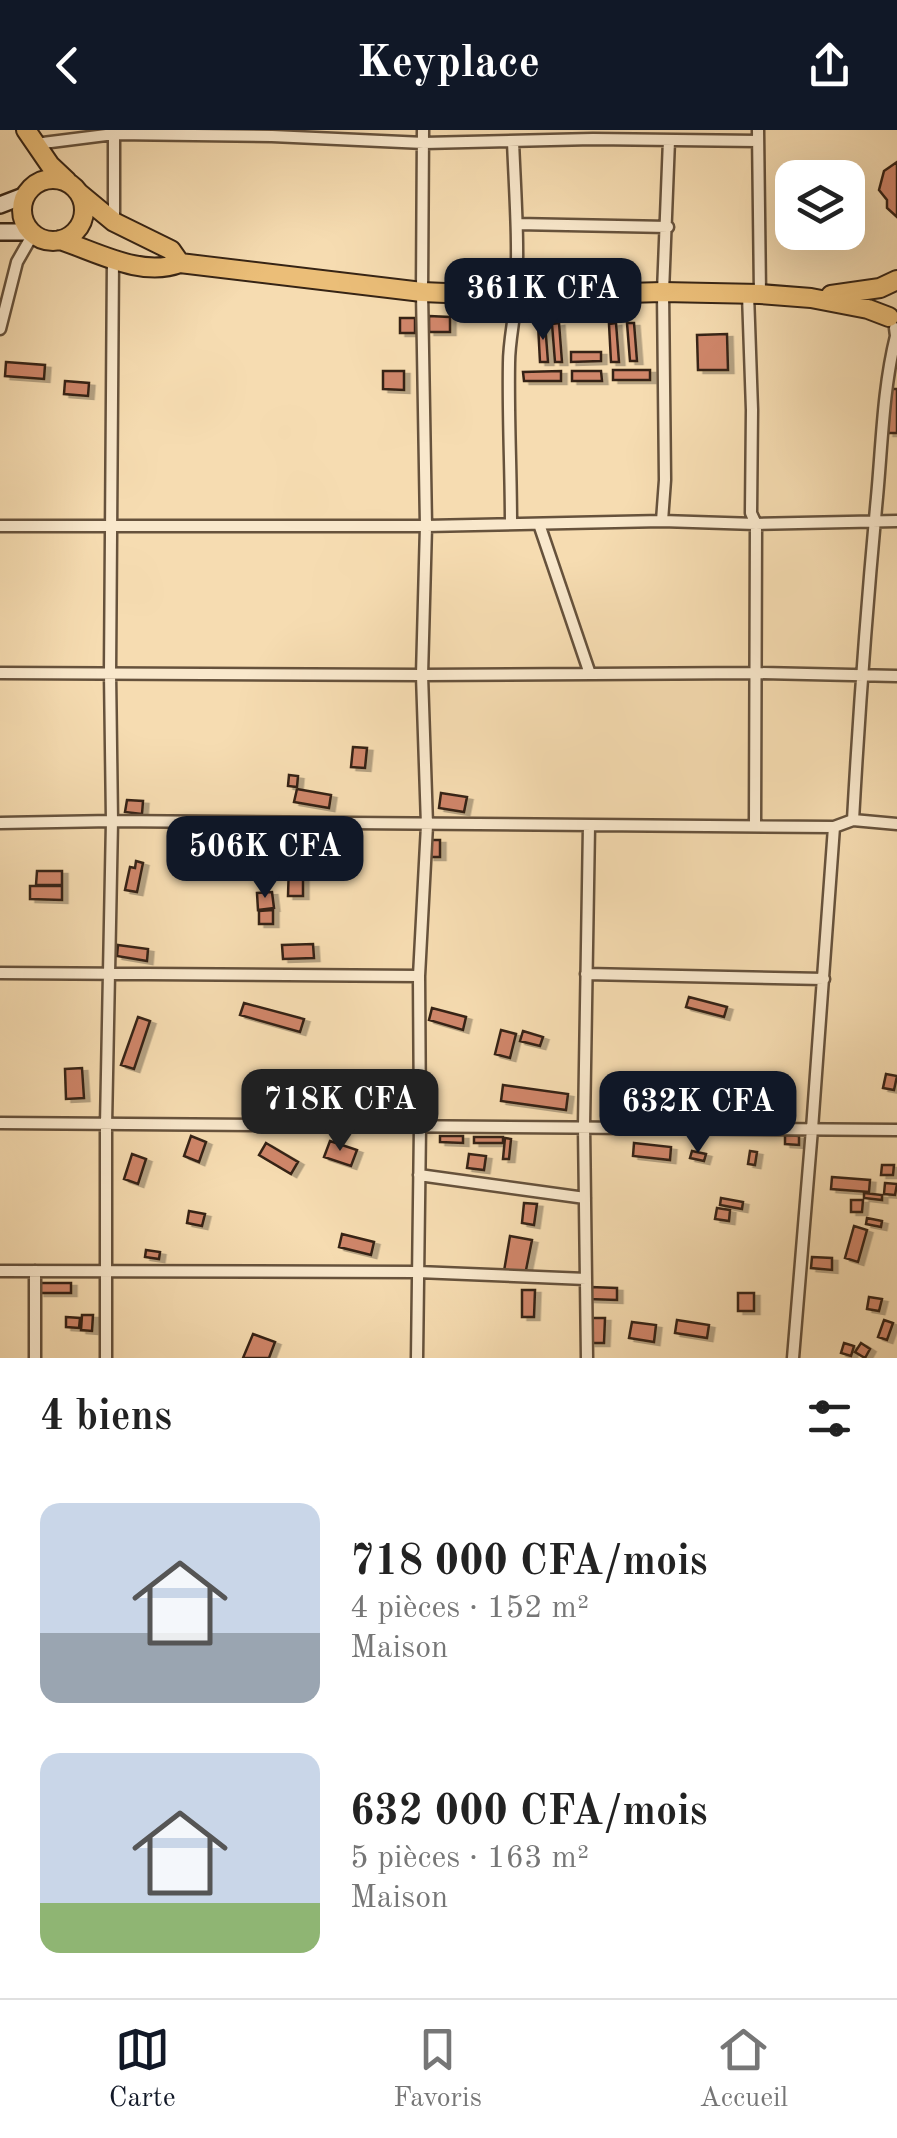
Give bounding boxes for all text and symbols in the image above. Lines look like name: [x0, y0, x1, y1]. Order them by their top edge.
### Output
icon: back: [40, 38, 95, 93]
icon: share: [802, 38, 857, 93]
text: Keyplace: [357, 42, 540, 87]
map controls: [775, 160, 865, 250]
button: layers: [775, 160, 865, 250]
pin: 361K CFA: [440, 258, 646, 343]
text: 361K CFA: [466, 274, 620, 306]
pin: 506K CFA: [162, 816, 368, 901]
text: 506K CFA: [188, 832, 342, 864]
pin: 718K CFA: [237, 1069, 443, 1154]
pin: 632K CFA: [595, 1071, 801, 1156]
text: 718K CFA: [263, 1085, 417, 1117]
text: 632K CFA: [621, 1087, 775, 1119]
icon: filters: [802, 1391, 857, 1446]
text: 4 biens: [40, 1397, 172, 1439]
text: 718 000 CFA/mois: [350, 1542, 708, 1584]
icon: home: [120, 1543, 240, 1663]
text: 4 pièces · 152 m²: [350, 1593, 589, 1625]
text: Maison: [350, 1633, 448, 1665]
text: 632 000 CFA/mois: [350, 1792, 708, 1834]
icon: home: [120, 1793, 240, 1913]
text: 5 pièces · 163 m²: [350, 1843, 589, 1875]
text: Maison: [350, 1883, 448, 1915]
tab: Carte: [109, 2022, 176, 2117]
tab: Favoris: [393, 2022, 482, 2117]
tab: Accueil: [699, 2022, 788, 2117]

